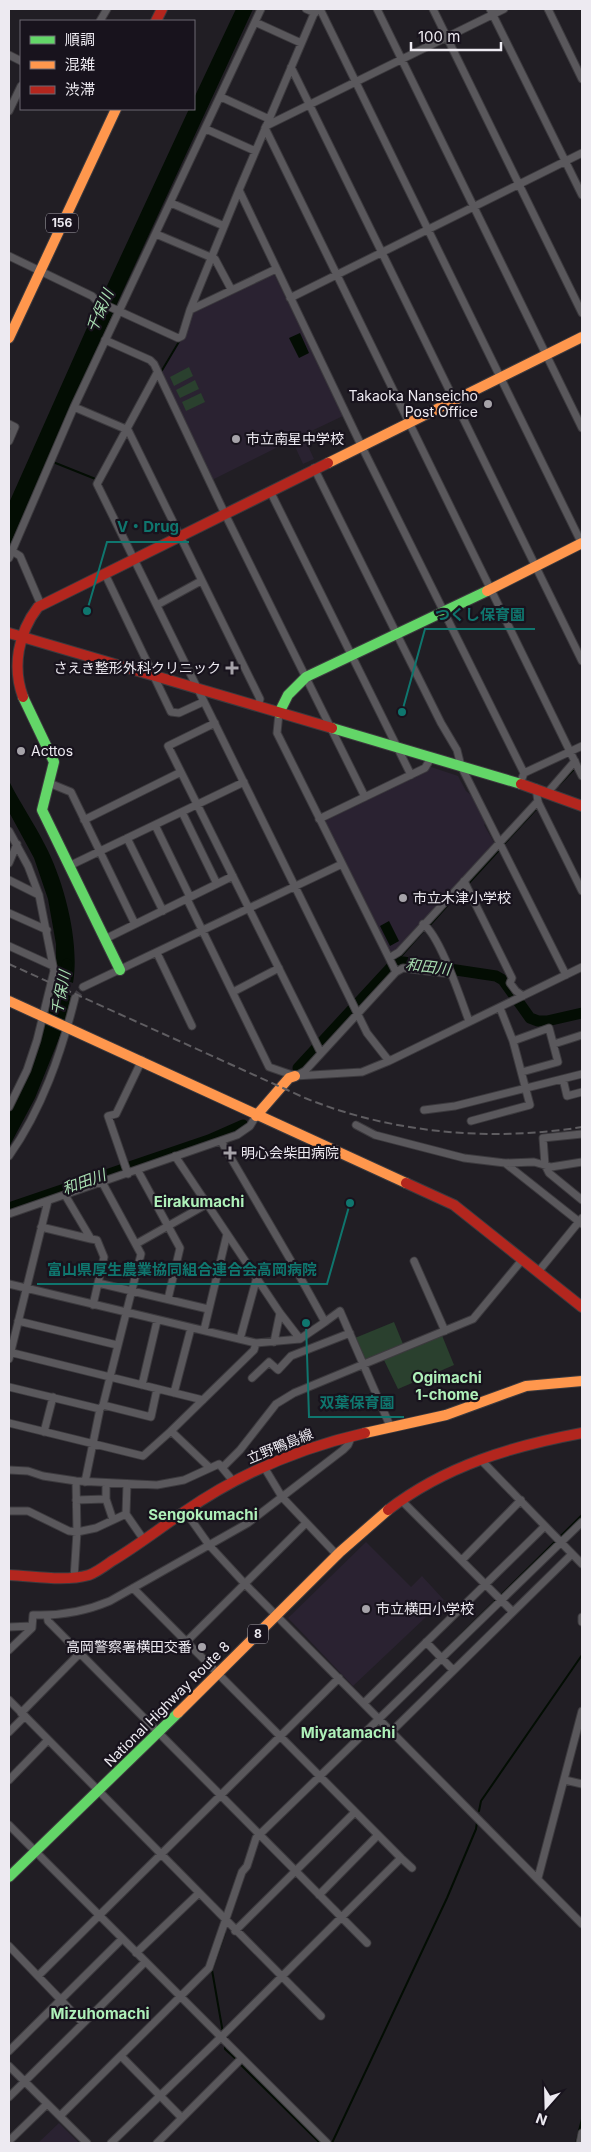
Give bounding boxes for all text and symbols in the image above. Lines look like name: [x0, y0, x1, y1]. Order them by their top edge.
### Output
legend: [20, 20, 195, 110]
scale bar: [411, 20, 501, 52]
text: 100 m: [418, 27, 460, 46]
text: 順調: [65, 30, 95, 49]
text: 混雑: [65, 55, 95, 74]
text: 渋滞: [65, 80, 95, 99]
road number: 156: [46, 214, 78, 232]
water label: 千保川: [82, 285, 118, 335]
place label: Takaoka Nanseicho Post Office: [348, 387, 478, 420]
marker: Takaoka Nanseicho Post Office: [482, 398, 494, 410]
place label: 市立南星中学校: [246, 430, 344, 447]
marker: 市立南星中学校: [230, 433, 242, 445]
callout: V・Drug: [107, 512, 189, 542]
text: V・Drug: [117, 517, 179, 536]
callout: つくし保育園: [425, 599, 535, 629]
text: つくし保育園: [435, 605, 525, 624]
place label: さえき整形外科クリニック: [53, 659, 221, 676]
marker: さえき整形外科クリニック: [225, 661, 239, 675]
place label: Acttos: [31, 742, 73, 759]
marker: Acttos: [15, 745, 27, 757]
place label: 市立木津小学校: [413, 889, 511, 906]
marker: 市立木津小学校: [397, 892, 409, 904]
water label: 和田川: [405, 954, 454, 979]
water label: 千保川: [47, 967, 75, 1017]
place label: 明心会柴田病院: [241, 1144, 339, 1161]
marker: 明心会柴田病院: [223, 1146, 237, 1160]
water label: 和田川: [59, 1164, 110, 1198]
district label: Eirakumachi: [154, 1192, 244, 1211]
callout: 富山県厚生農業協同組合連合会高岡病院: [37, 1254, 327, 1284]
text: 富山県厚生農業協同組合連合会高岡病院: [47, 1260, 317, 1279]
district label: Ogimachi 1-chome: [412, 1368, 482, 1404]
callout: 双葉保育園: [309, 1387, 404, 1417]
text: 双葉保育園: [319, 1393, 395, 1412]
street label: 立野鴨島線: [244, 1425, 315, 1467]
district label: Sengokumachi: [148, 1505, 258, 1524]
place label: 市立横田小学校: [376, 1600, 474, 1617]
marker: 市立横田小学校: [360, 1603, 372, 1615]
road number: 8: [248, 1625, 268, 1644]
street label: National Highway Route 8: [100, 1637, 233, 1770]
place label: 高岡警察署横田交番: [66, 1638, 192, 1655]
marker: 高岡警察署横田交番: [196, 1641, 208, 1653]
district label: Miyatamachi: [301, 1723, 395, 1742]
district label: Mizuhomachi: [50, 2004, 150, 2023]
north arrow: [521, 2082, 571, 2132]
text: N: [533, 2110, 549, 2129]

